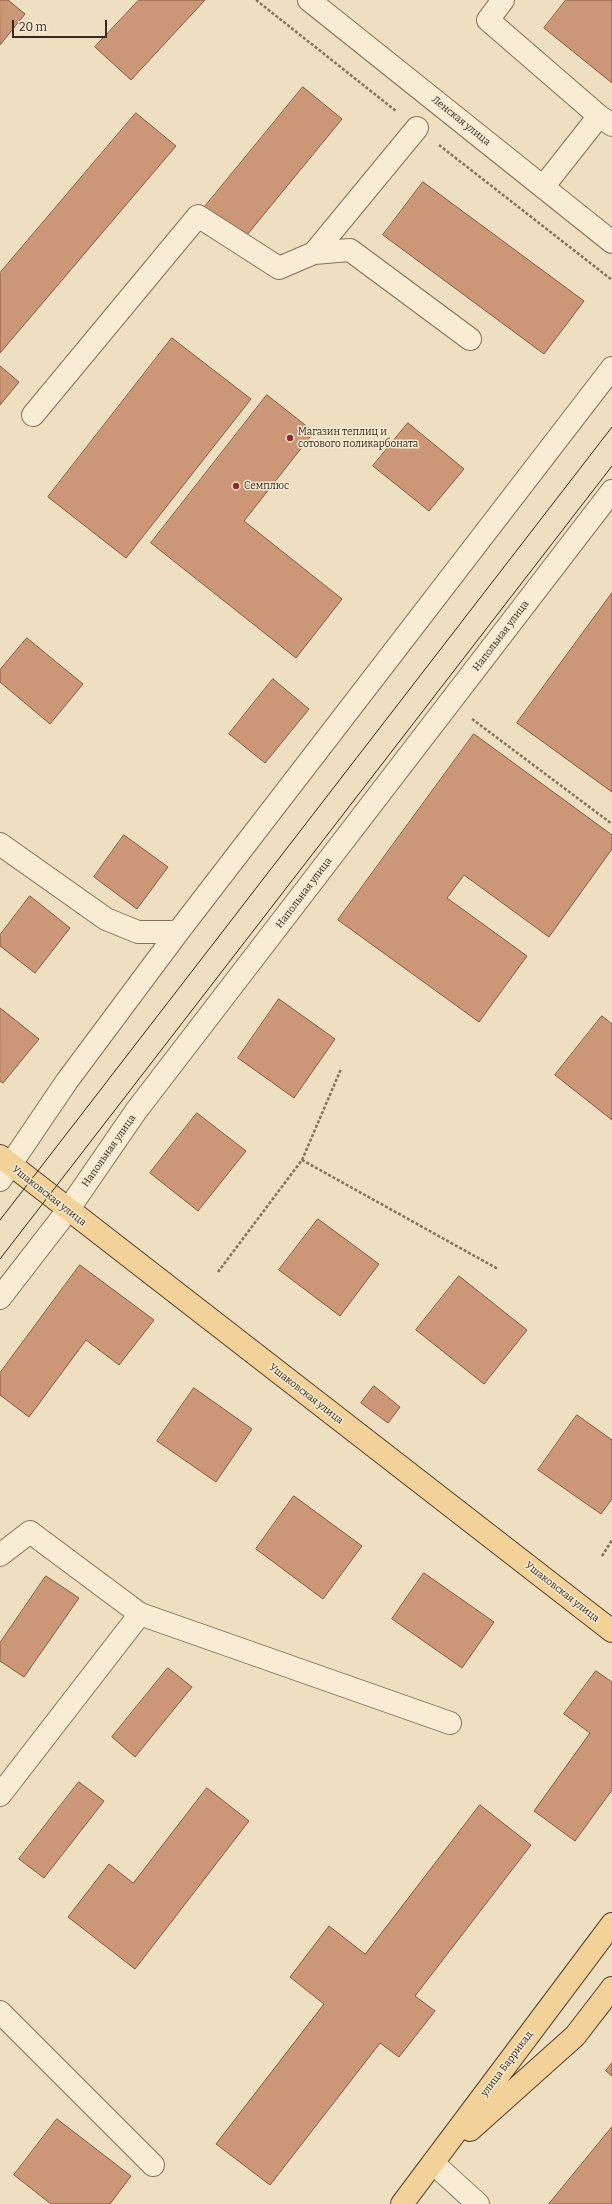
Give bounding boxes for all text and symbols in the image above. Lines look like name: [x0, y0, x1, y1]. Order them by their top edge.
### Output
scale bar: [14, 12, 109, 38]
text: 20 m: [19, 20, 47, 34]
street label: Ленская улица: [429, 94, 493, 148]
place label: Магазин теплиц и сотового поликарбоната: [298, 426, 418, 450]
marker: Магазин теплиц и сотового поликарбоната: [285, 433, 295, 443]
place label: Семплюс: [244, 480, 289, 492]
marker: Семплюс: [231, 481, 241, 491]
street label: Напольная улица: [471, 598, 531, 674]
street label: Напольная улица: [274, 855, 334, 931]
street label: Напольная улица: [80, 1113, 138, 1189]
street label: Ушаковская улица: [10, 1163, 88, 1229]
street label: Ушаковская улица: [267, 1361, 345, 1427]
street label: Ушаковская улица: [523, 1559, 601, 1625]
street label: улица Баррикад: [479, 2029, 535, 2099]

